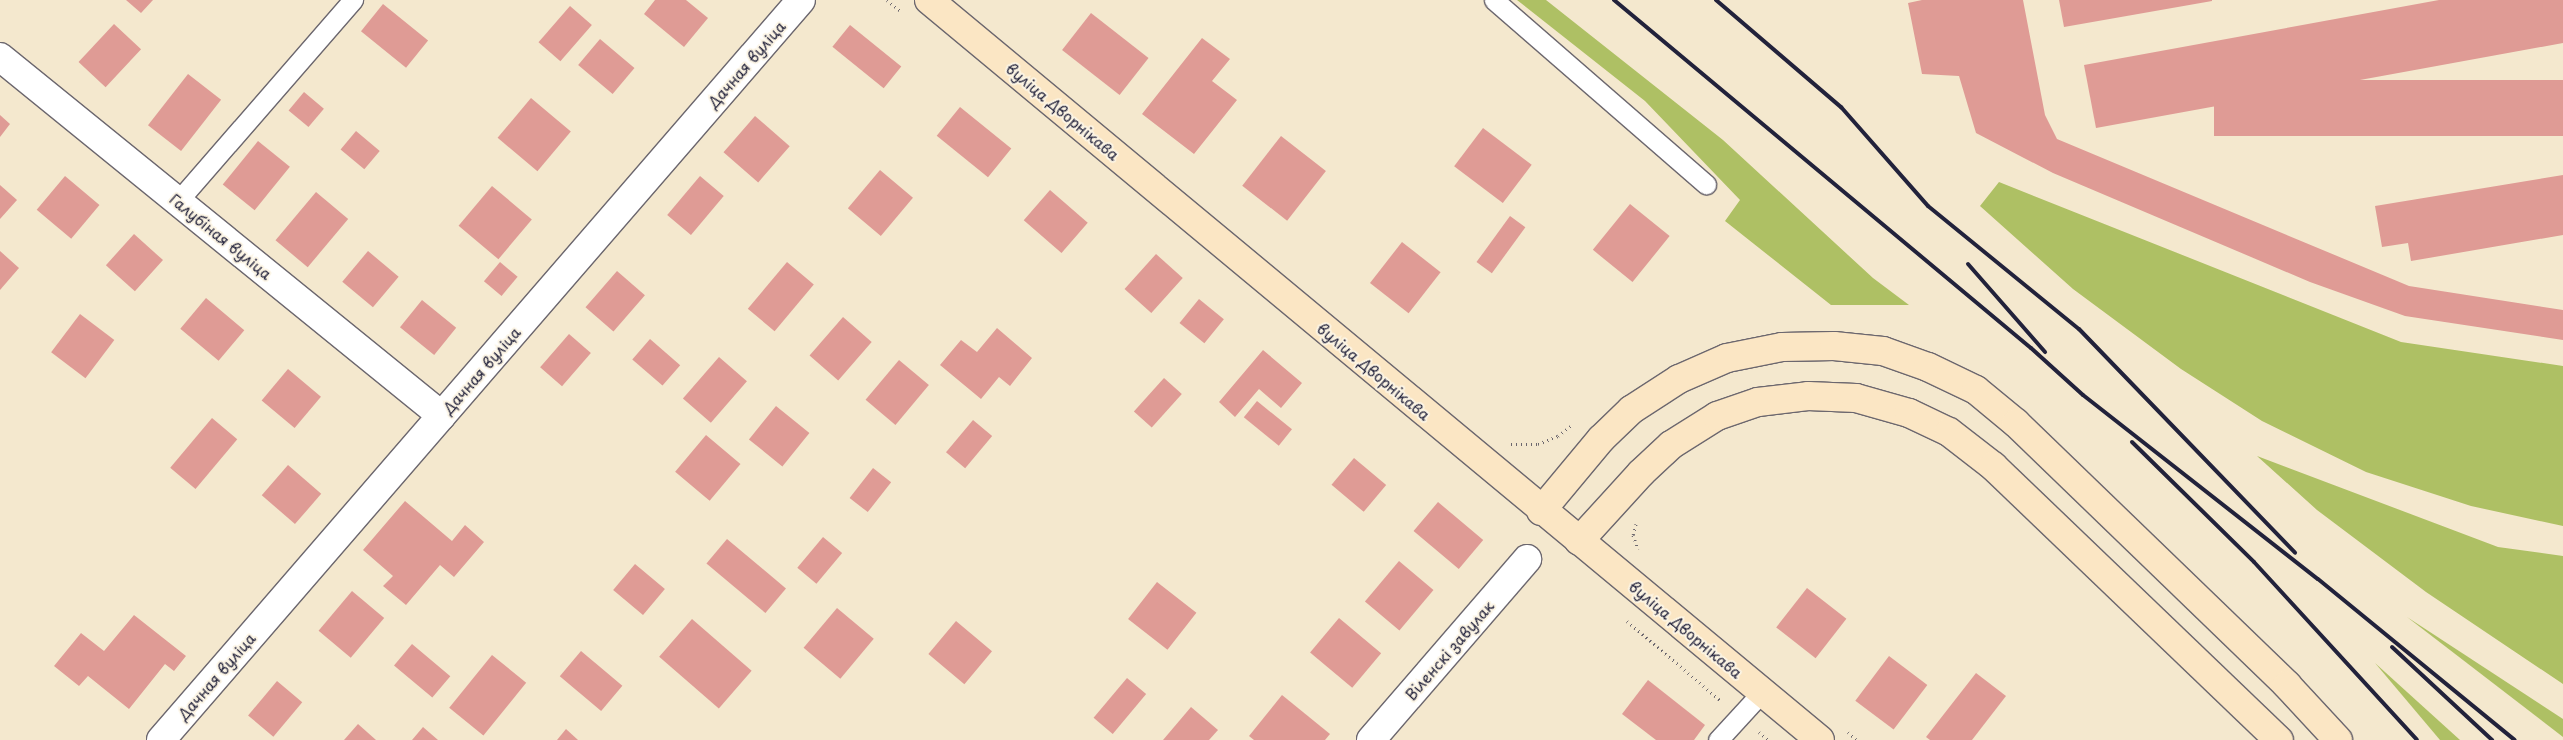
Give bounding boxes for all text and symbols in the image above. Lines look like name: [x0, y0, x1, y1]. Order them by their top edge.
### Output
street label: Дачная вуліца: [703, 17, 789, 111]
street label: вуліца Дворнікава: [1003, 58, 1123, 164]
street label: Галубіная вуліца: [166, 189, 276, 283]
street label: вуліца Дворнікава: [1314, 318, 1434, 424]
street label: Дачная вуліца: [438, 323, 524, 417]
street label: вуліца Дворнікава: [1626, 576, 1746, 682]
street label: Віленскі завулак: [1401, 596, 1497, 704]
street label: Дачная вуліца: [173, 629, 259, 723]

